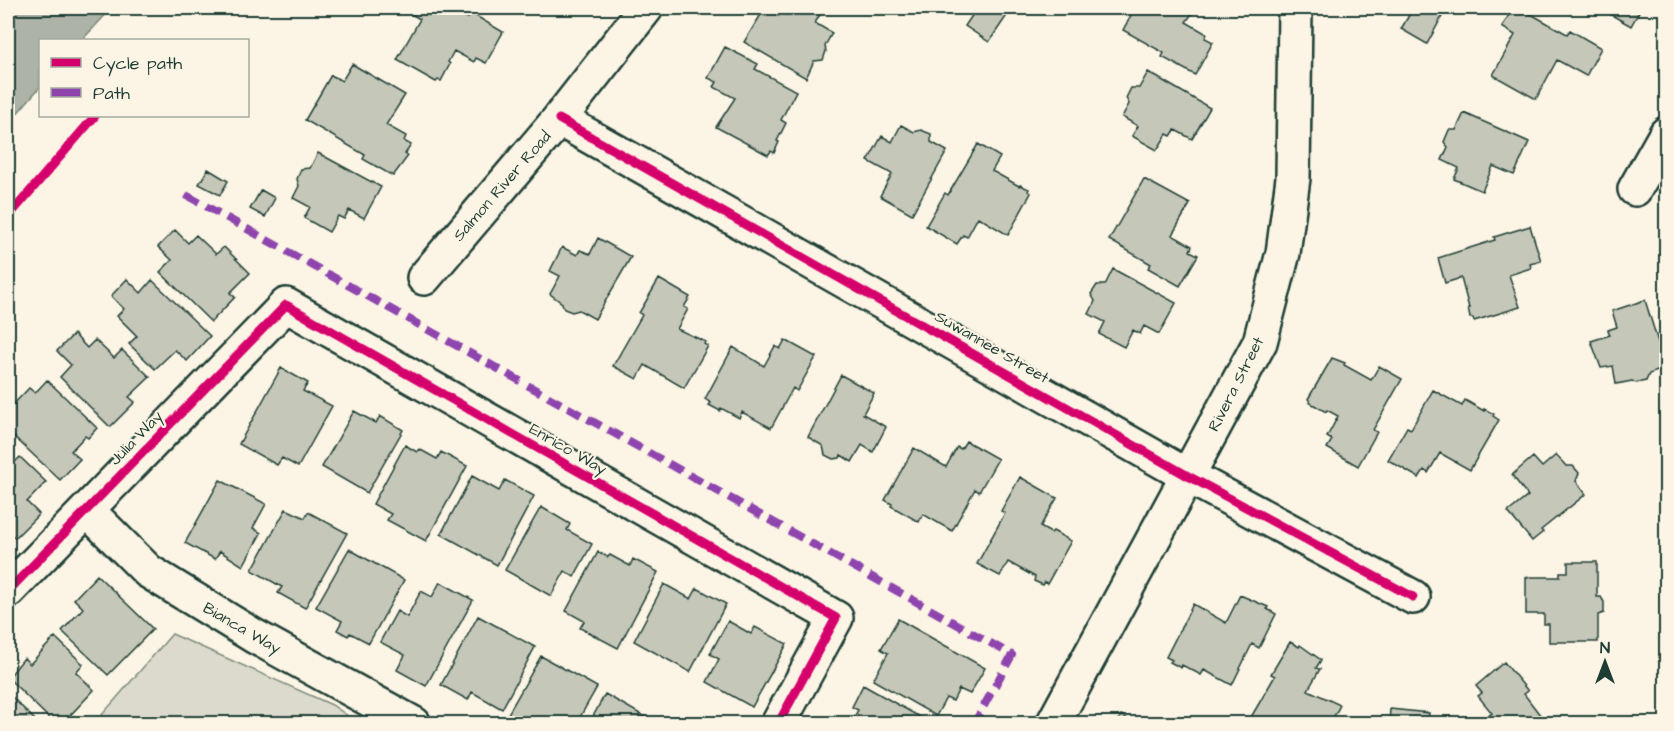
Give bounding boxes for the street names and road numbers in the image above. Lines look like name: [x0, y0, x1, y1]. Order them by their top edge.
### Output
street label: Salmon River Road: [448, 126, 556, 246]
street label: Suwannee Street: [931, 305, 1054, 389]
street label: Rivera Street: [1203, 332, 1270, 435]
street label: Julia Way: [104, 406, 168, 471]
street label: Enrico Way: [525, 418, 611, 481]
street label: Bianca Way: [199, 597, 285, 660]

